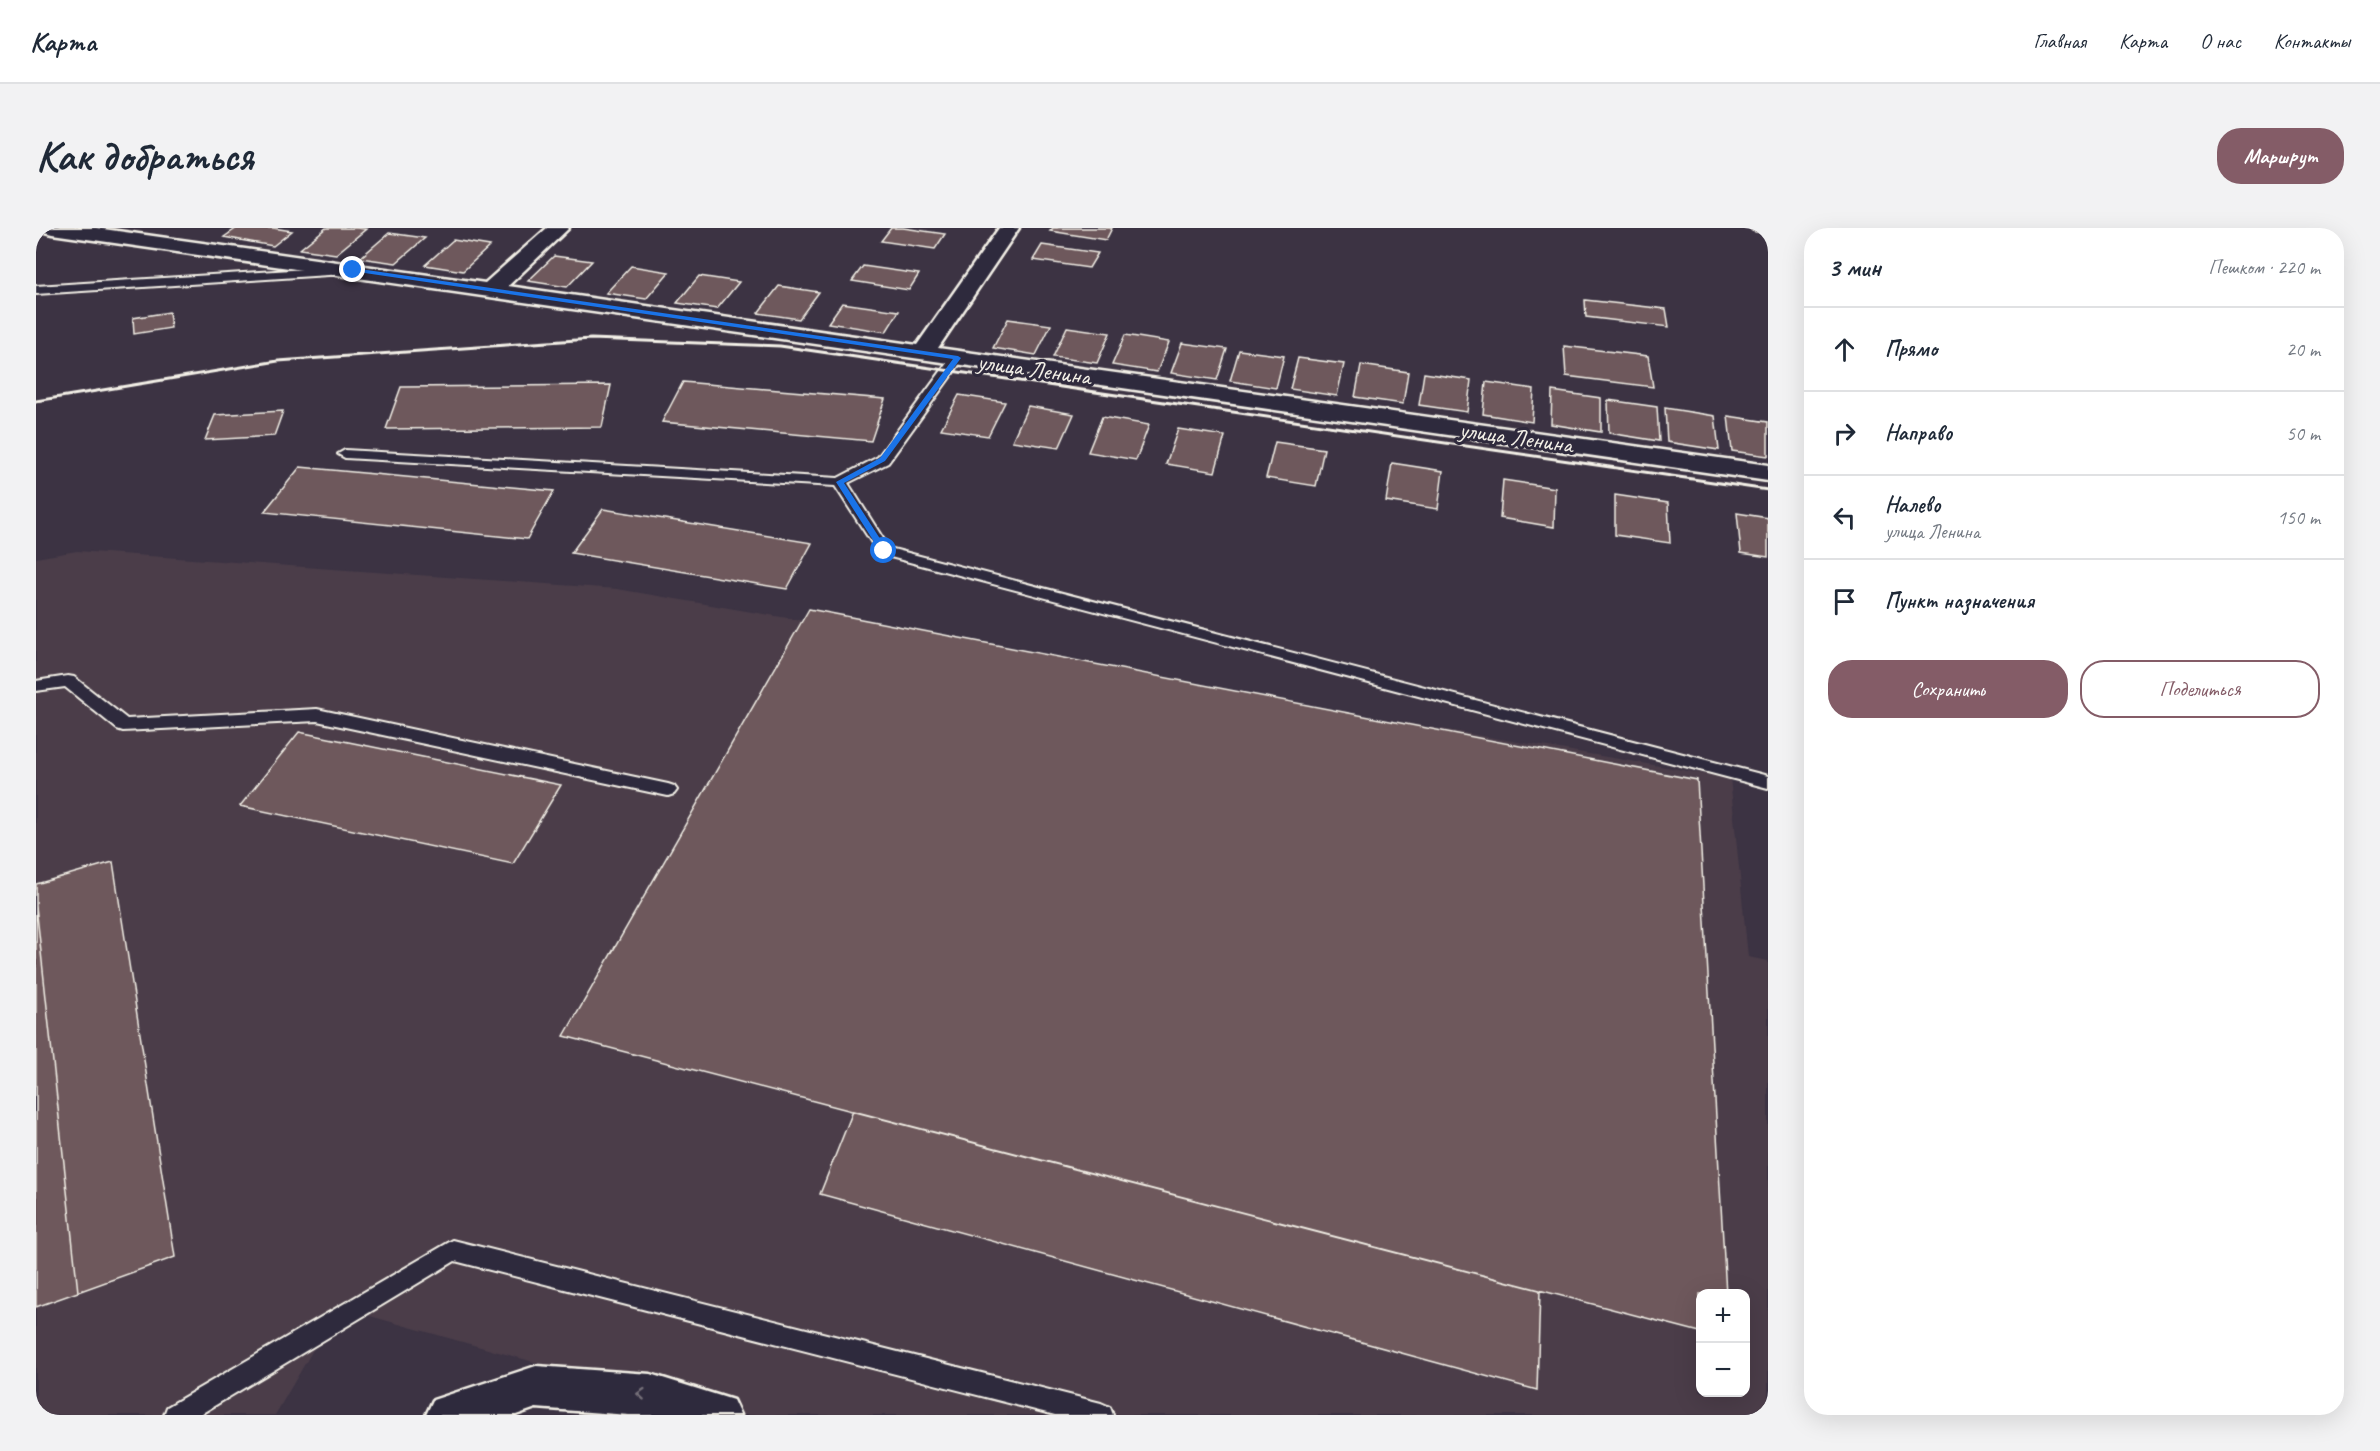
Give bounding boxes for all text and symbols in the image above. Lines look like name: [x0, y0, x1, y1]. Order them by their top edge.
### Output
text: Карта: [30, 24, 97, 59]
text: Главная: [2033, 28, 2086, 54]
text: Карта: [2119, 28, 2167, 54]
text: О нас: [2200, 28, 2241, 54]
text: Контакты: [2274, 28, 2350, 54]
button: Маршрут: [2217, 128, 2344, 184]
text: Как добраться: [36, 130, 253, 183]
text: 3 мин: [1828, 251, 1881, 284]
text: Пешком · 220 m: [2208, 255, 2320, 280]
route end: [339, 256, 365, 282]
icon: ahead: [1828, 333, 1861, 366]
text: Прямо: [1885, 335, 1937, 363]
text: 20 m: [2286, 337, 2320, 362]
street label: улица Ленина: [973, 346, 1095, 392]
street label: улица Ленина: [1455, 414, 1577, 460]
icon: right: [1828, 417, 1861, 450]
text: Направо: [1885, 419, 1952, 447]
text: 50 m: [2286, 421, 2320, 446]
text: Налево: [1885, 491, 1941, 519]
icon: left: [1828, 501, 1861, 534]
text: 150 m: [2277, 505, 2320, 530]
text: улица Ленина: [1885, 519, 1980, 544]
route start: [870, 537, 896, 563]
icon: arrive: [1828, 585, 1861, 618]
text: Пункт назначения: [1885, 587, 2034, 615]
button: Сохранить: [1828, 660, 2068, 718]
button: Поделиться: [2080, 660, 2320, 718]
map controls: [1696, 1289, 1750, 1397]
button: +: [1696, 1289, 1750, 1343]
button: −: [1696, 1343, 1750, 1397]
one-way arrow: [636, 1388, 645, 1401]

